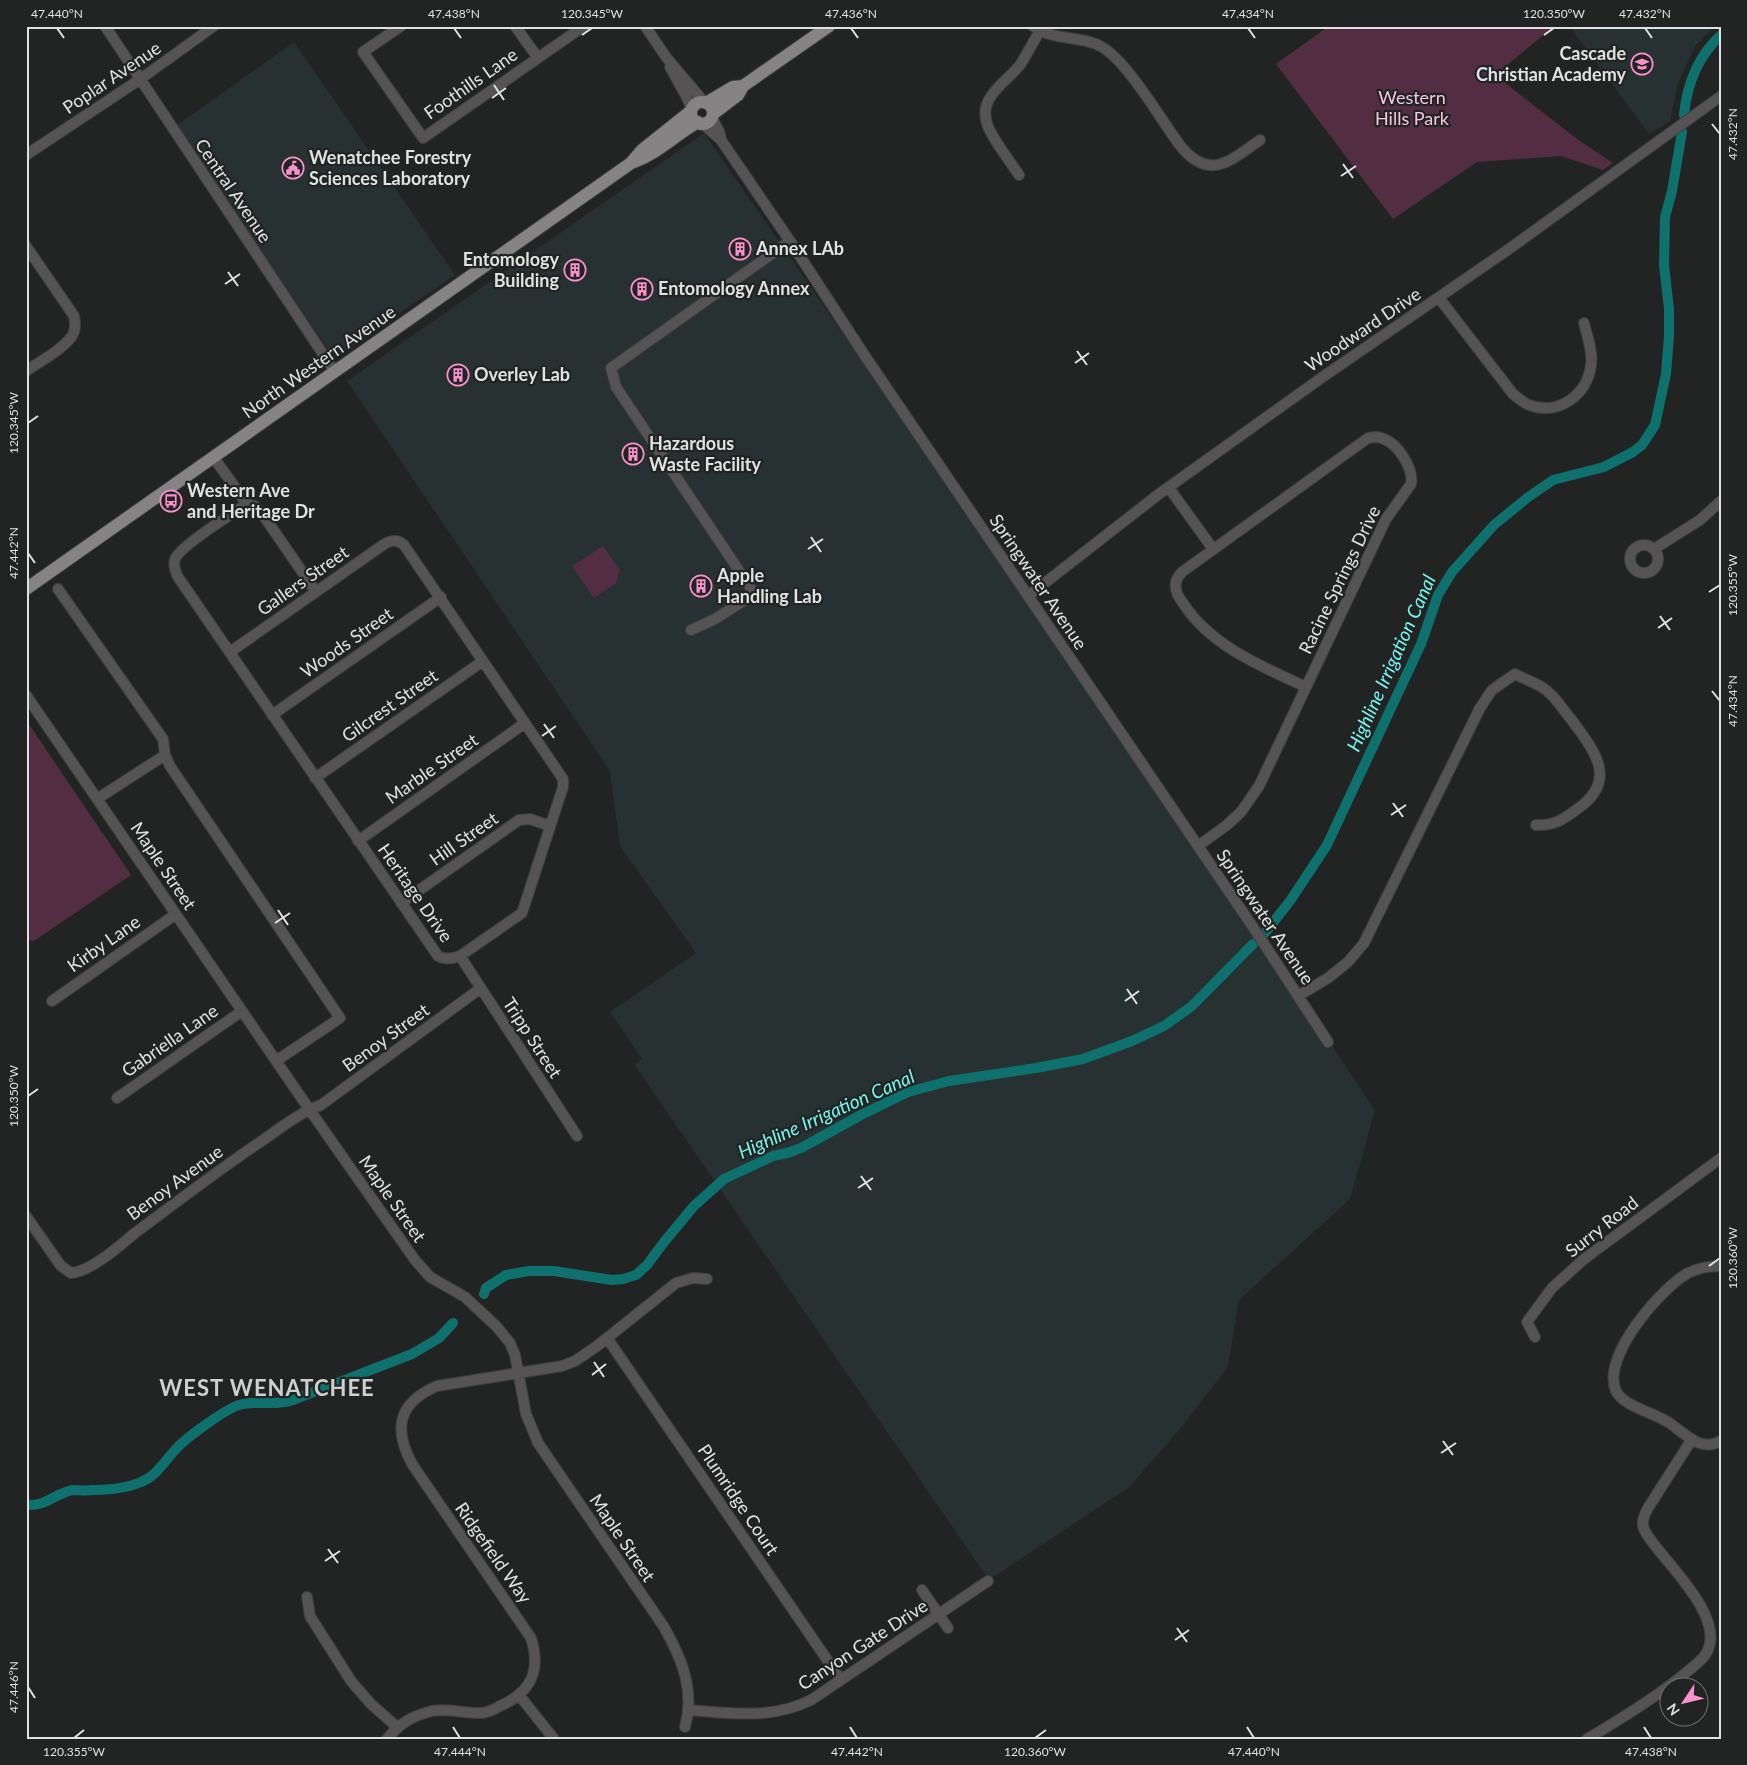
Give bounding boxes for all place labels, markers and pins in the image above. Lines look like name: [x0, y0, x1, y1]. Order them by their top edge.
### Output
place label: Cascade Christian Academy: [1476, 42, 1626, 85]
school or university icon: Cascade Christian Academy: [1630, 52, 1654, 76]
place label: Wenatchee Forestry Sciences Laboratory: [309, 146, 472, 189]
public building icon: Wenatchee Forestry Sciences Laboratory: [281, 156, 305, 180]
building icon: Annex LAb: [728, 237, 752, 261]
place label: Annex LAb: [755, 237, 844, 259]
place label: Entomology Building: [463, 248, 559, 291]
building icon: Entomology Building: [563, 258, 587, 282]
building icon: Entomology Annex: [630, 277, 654, 301]
place label: Entomology Annex: [658, 277, 810, 299]
building icon: Overley Lab: [446, 363, 470, 387]
place label: Overley Lab: [474, 363, 570, 385]
place label: Hazardous Waste Facility: [649, 432, 762, 475]
building icon: Hazardous Waste Facility: [621, 442, 645, 466]
place label: Western Ave and Heritage Dr: [187, 479, 315, 522]
bus stop icon: Western Ave and Heritage Dr: [159, 489, 183, 513]
place label: Apple Handling Lab: [716, 564, 822, 607]
building icon: Apple Handling Lab: [689, 574, 713, 598]

